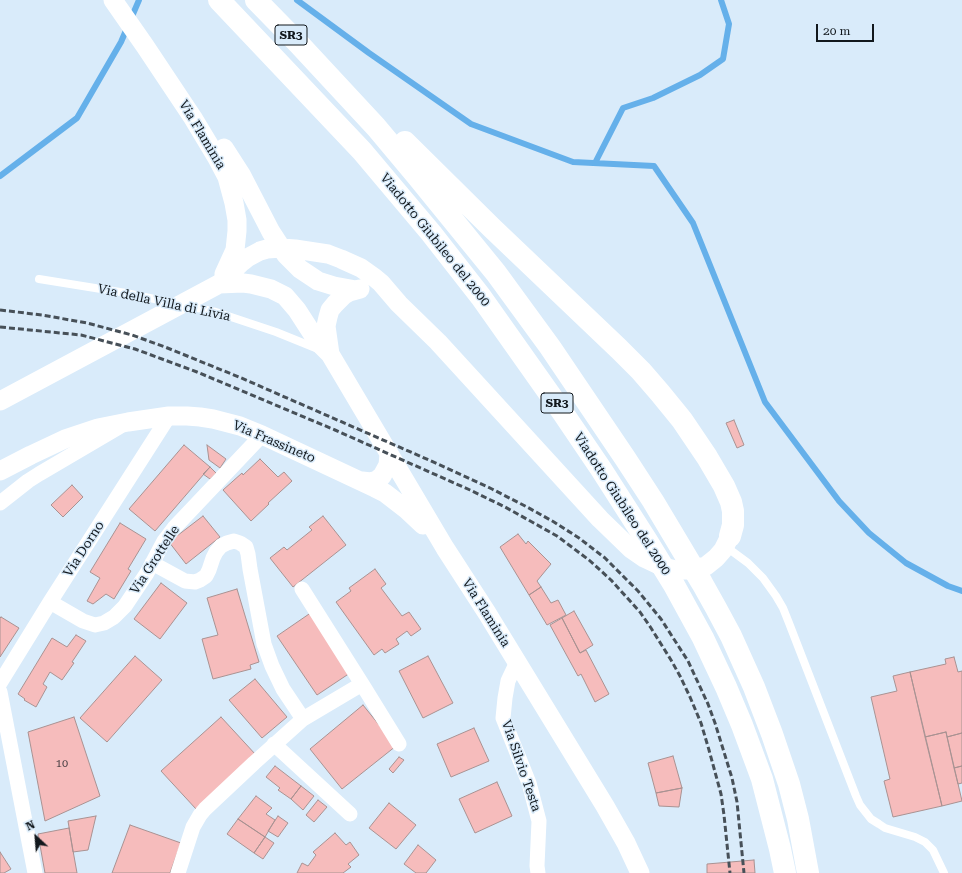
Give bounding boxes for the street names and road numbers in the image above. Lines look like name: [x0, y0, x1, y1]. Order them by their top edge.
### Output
road number: SR3: [275, 25, 307, 45]
street label: Via Flaminia: [175, 98, 229, 172]
street label: Viadotto Giubileo del 2000: [377, 170, 493, 310]
street label: Via della Villa di Livia: [96, 281, 232, 325]
road number: SR3: [541, 393, 573, 413]
street label: Via Frassineto: [230, 418, 318, 466]
street label: Viadotto Giubileo del 2000: [570, 430, 674, 578]
street label: Via Dorno: [60, 518, 108, 580]
street label: Via Grottelle: [127, 523, 183, 597]
street label: Via Flaminia: [459, 576, 513, 650]
street label: Via Silvio Testa: [498, 718, 544, 814]

